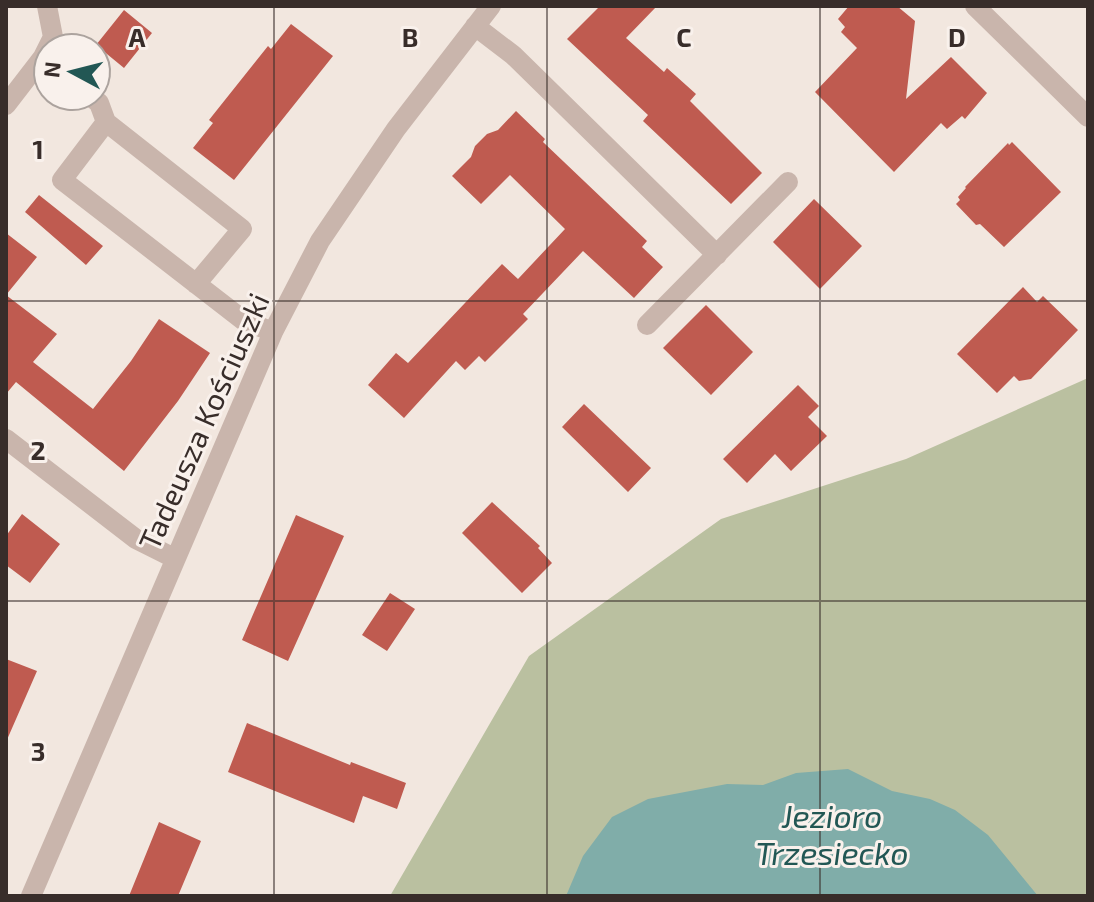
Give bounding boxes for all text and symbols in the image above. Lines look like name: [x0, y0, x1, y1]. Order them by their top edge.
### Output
text: A: [129, 21, 146, 52]
text: B: [402, 21, 418, 52]
text: C: [676, 21, 692, 52]
text: D: [948, 21, 966, 52]
north arrow: [32, 32, 112, 112]
text: N: [37, 60, 65, 79]
text: 1: [32, 133, 44, 164]
street label: Tadeusza Kościuszki: [130, 287, 276, 555]
text: 2: [30, 434, 46, 465]
text: 3: [31, 735, 45, 766]
water label: Jezioro Trzesiecko: [755, 796, 909, 871]

